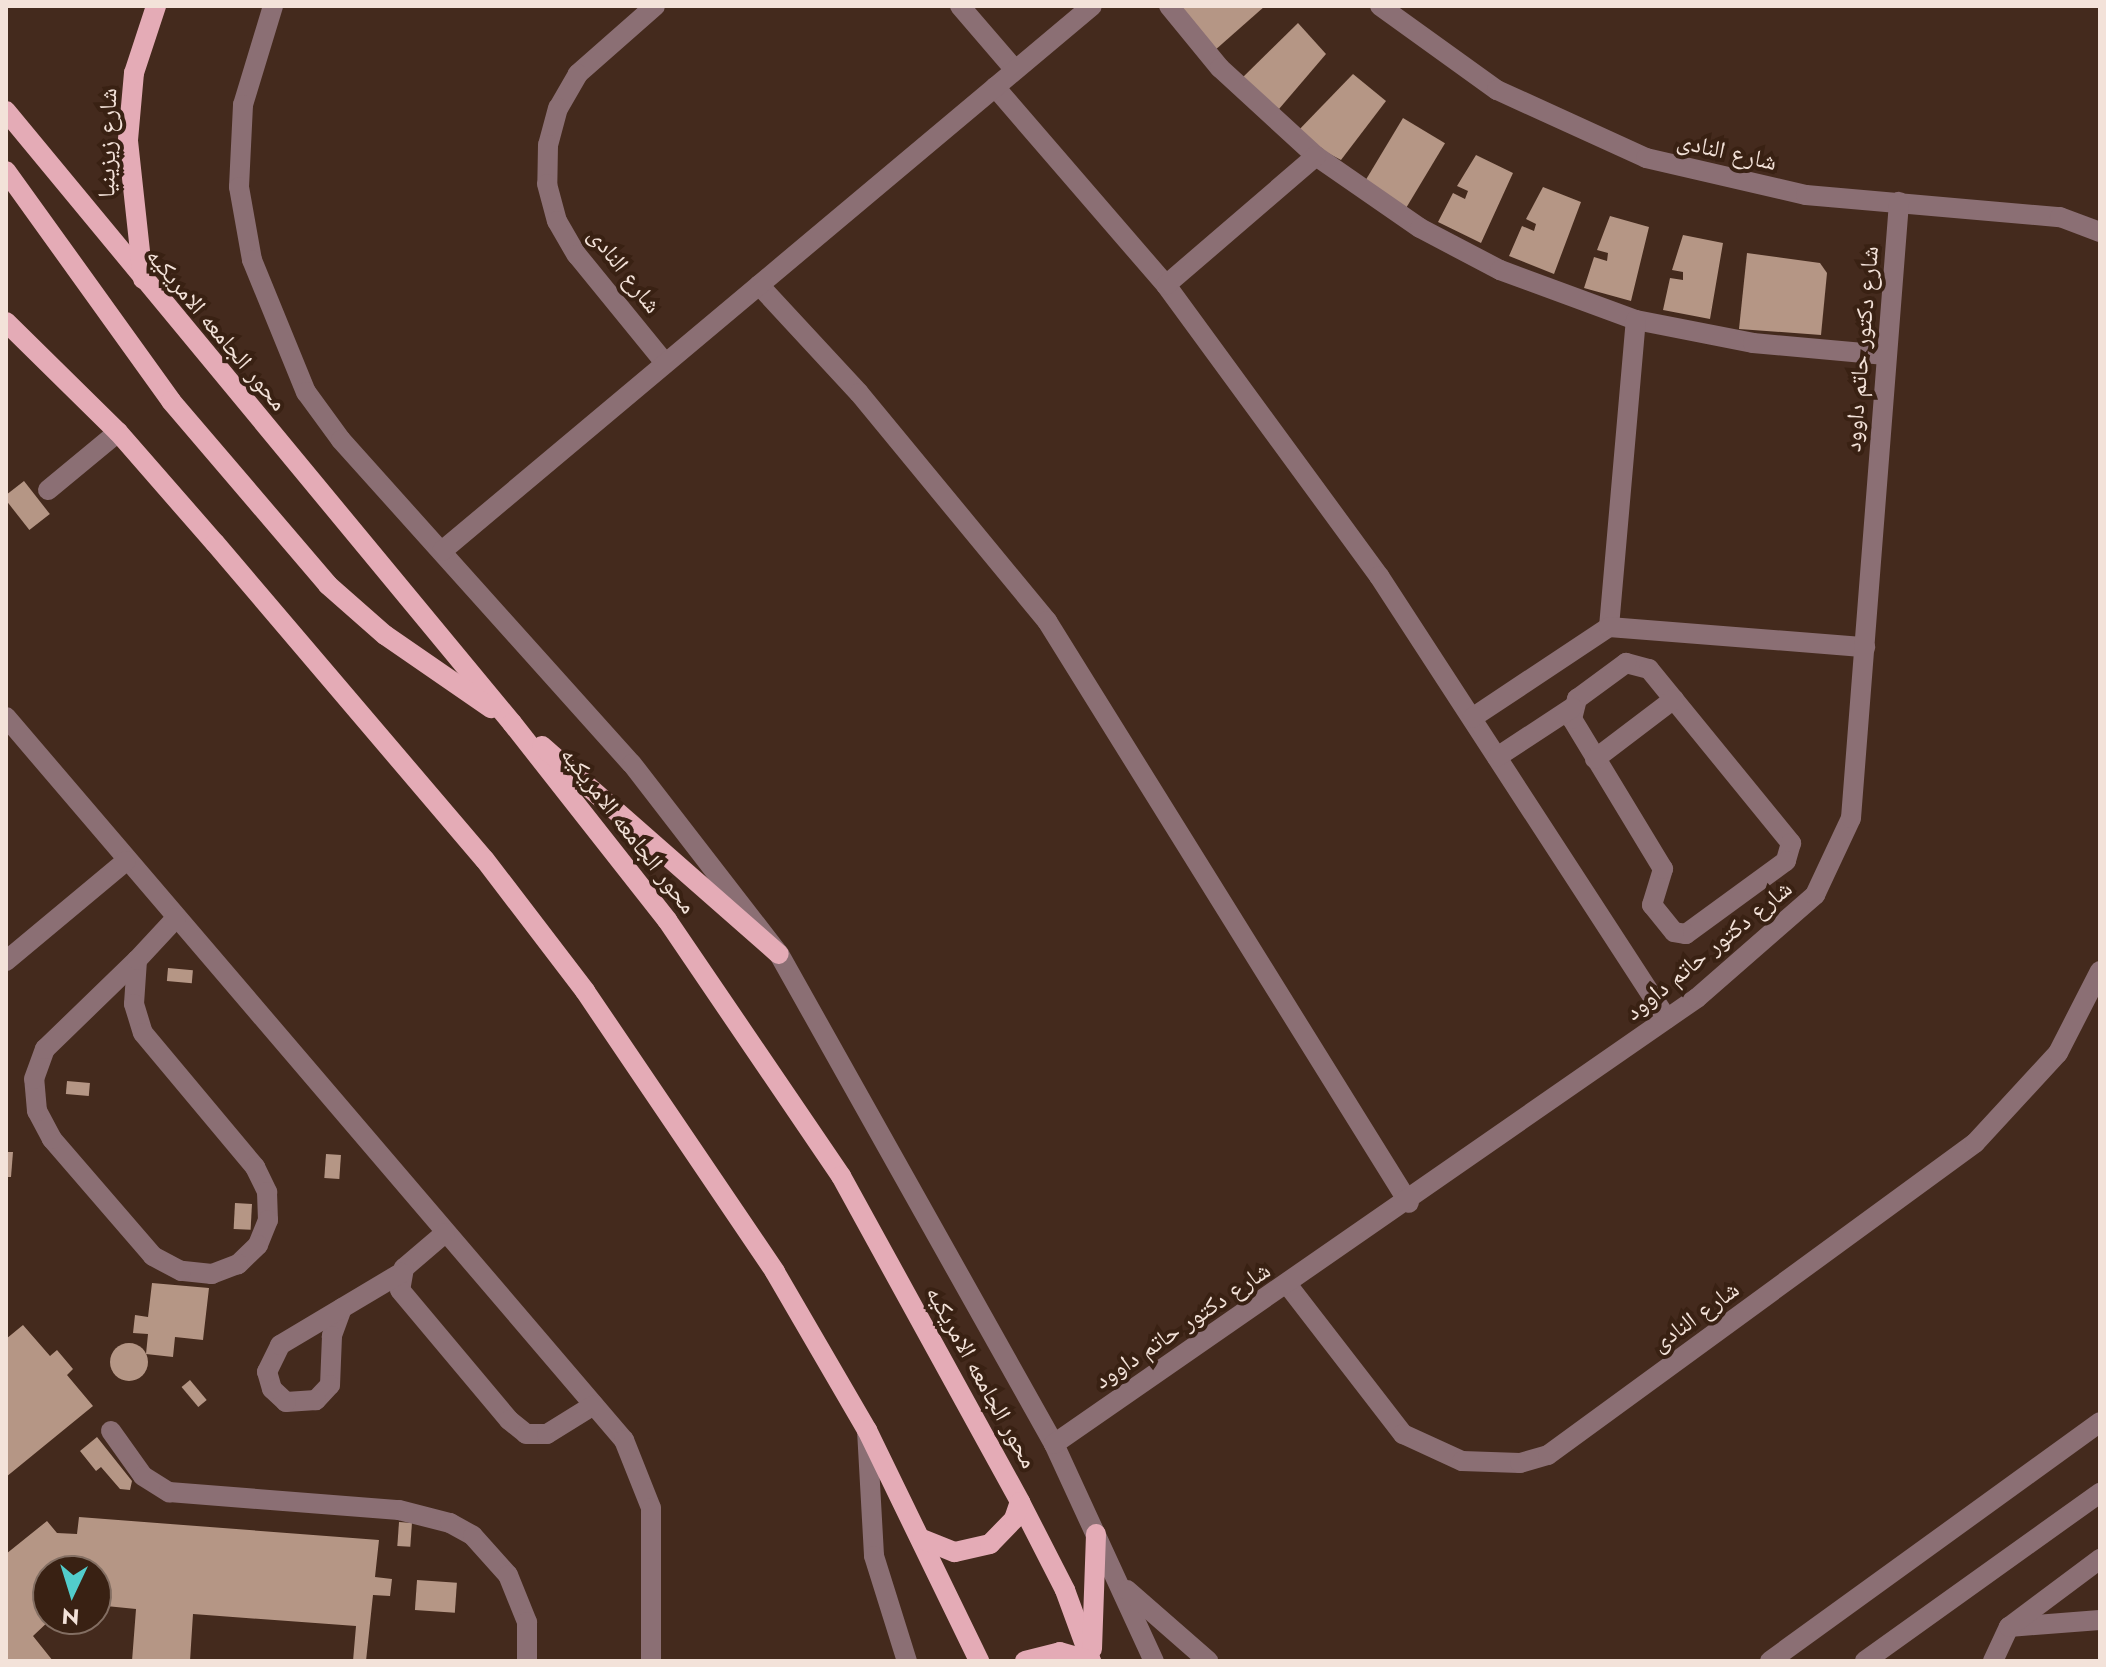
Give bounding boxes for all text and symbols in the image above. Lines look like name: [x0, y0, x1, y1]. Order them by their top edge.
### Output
street label: شارع زيزينيا: [92, 88, 122, 198]
street label: شارع النادى: [1674, 126, 1780, 176]
street label: شارع النادى: [582, 221, 668, 319]
street label: محور الجامعه الامريكيه: [140, 242, 294, 416]
street label: شارع دكتور حاتم داوود: [1838, 245, 1884, 453]
street label: محور الجامعه الامريكيه: [555, 741, 703, 919]
street label: شارع دكتور حاتم داوود: [1619, 874, 1797, 1026]
street label: شارع دكتور حاتم داوود: [1088, 1255, 1276, 1395]
street label: شارع النادى: [1645, 1275, 1745, 1357]
street label: محور الجامعه الامريكيه: [920, 1281, 1044, 1473]
north arrow: [32, 1555, 112, 1635]
text: N: [61, 1600, 80, 1634]

